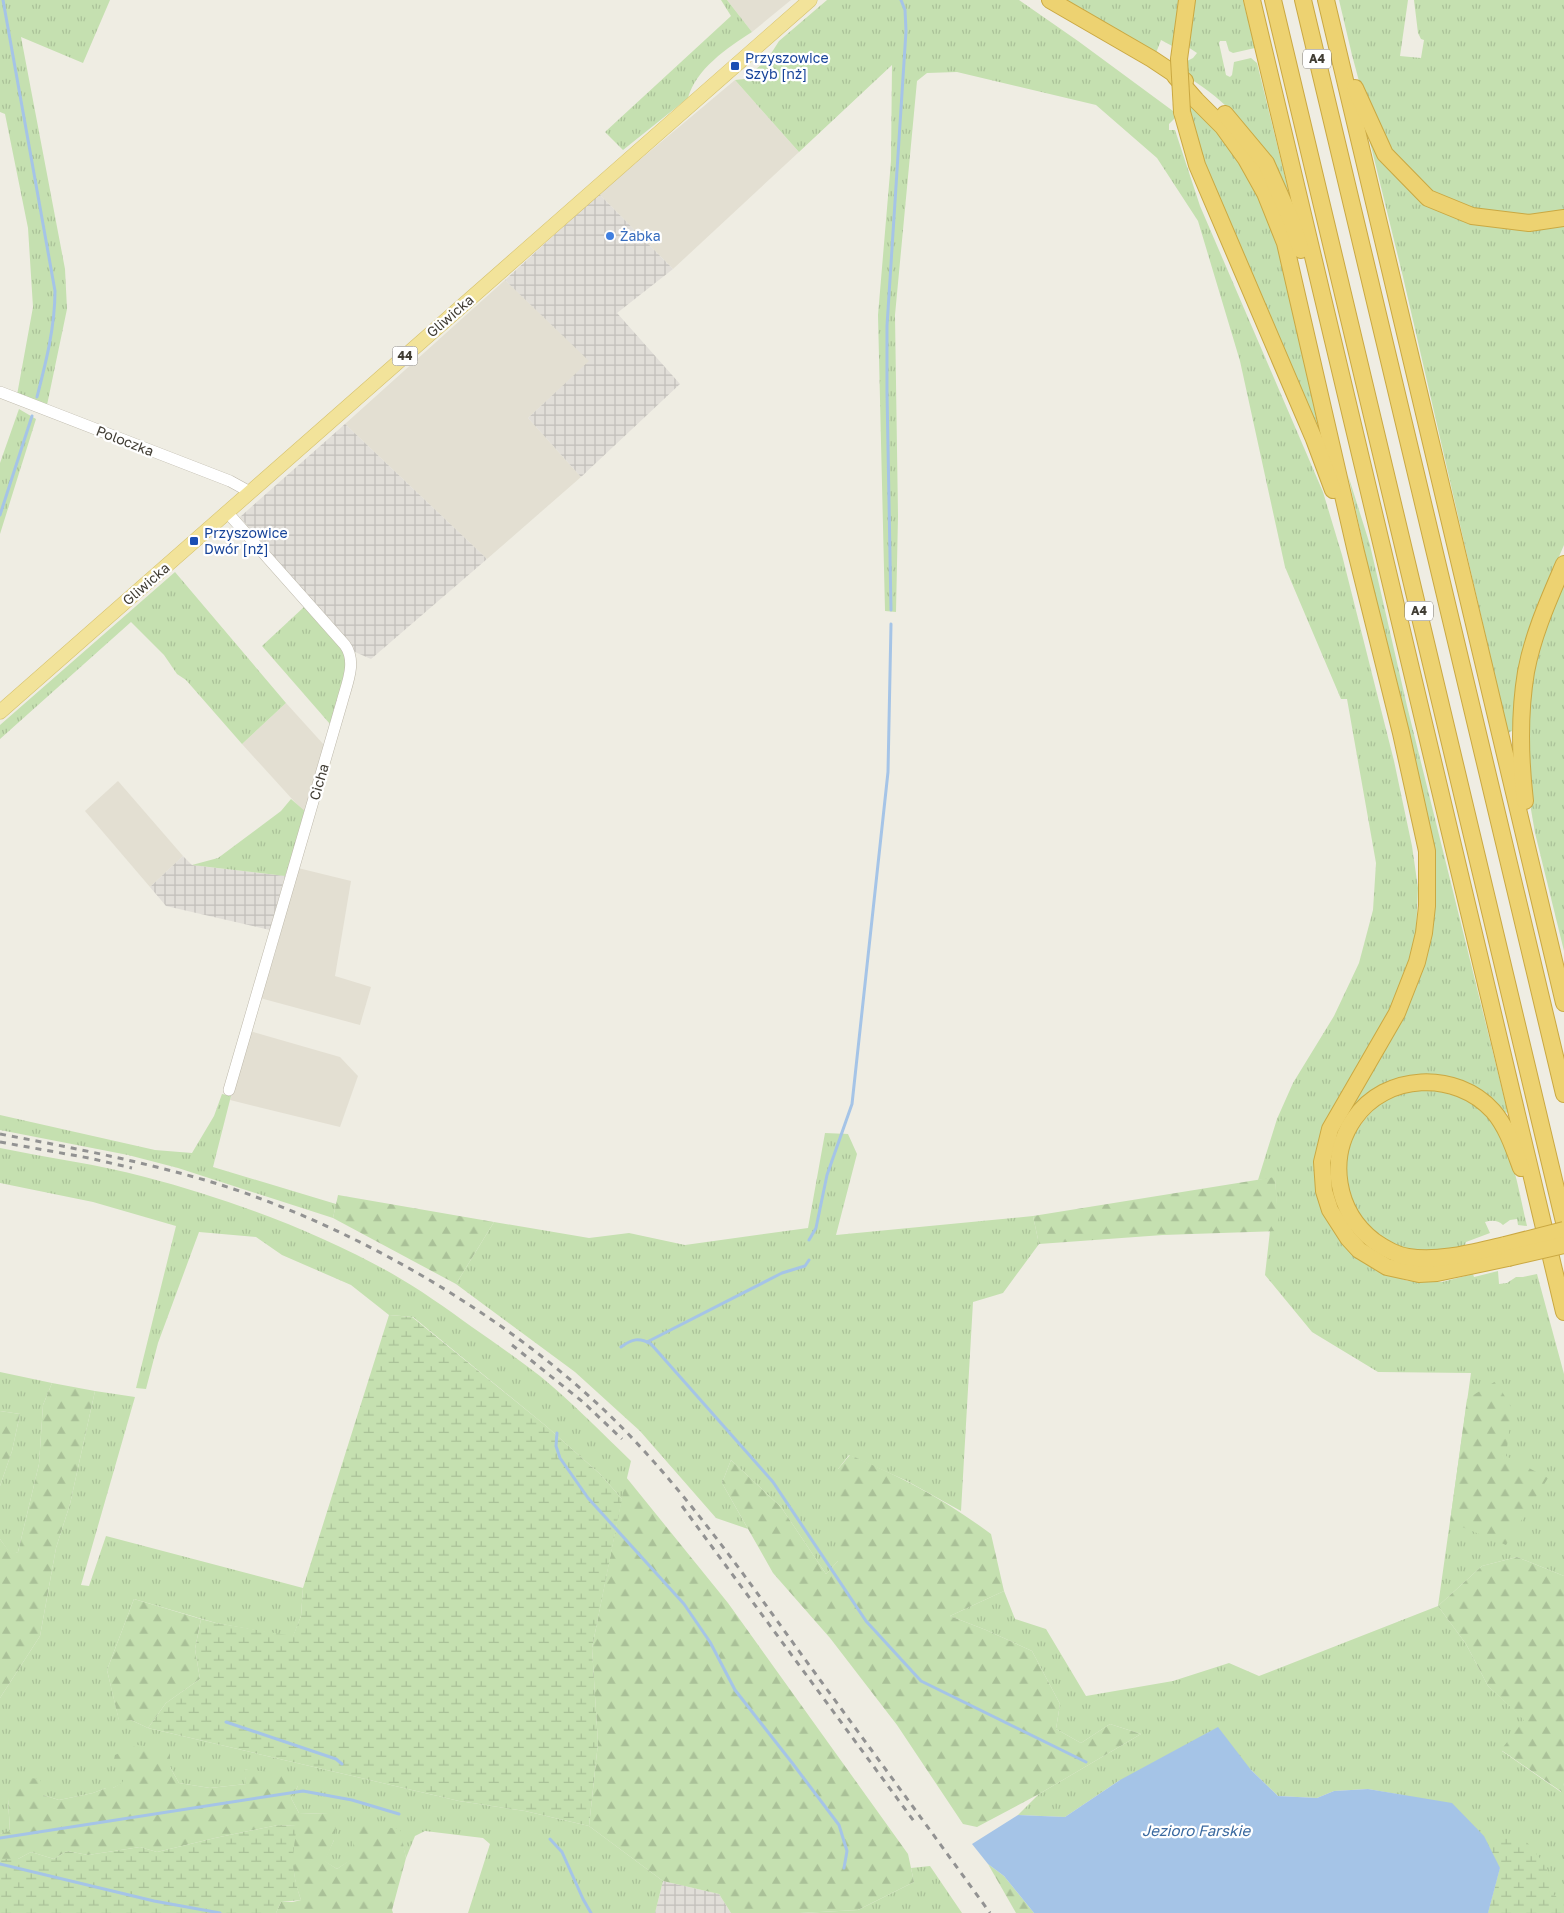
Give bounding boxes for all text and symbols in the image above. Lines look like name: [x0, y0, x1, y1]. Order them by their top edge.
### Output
place label: Przyszowice Szyb [nż]: [745, 49, 829, 82]
road number: A4: [1303, 50, 1331, 68]
marker: Przyszowice Szyb [nż]: [729, 60, 741, 72]
place label: Żabka: [620, 227, 661, 244]
marker: Żabka: [604, 230, 616, 242]
street label: Gliwicka: [423, 291, 477, 341]
road number: 44: [392, 346, 418, 366]
street label: Poloczka: [94, 422, 157, 459]
place label: Przyszowice Dwór [nż]: [204, 524, 288, 557]
marker: Przyszowice Dwór [nż]: [188, 535, 200, 547]
street label: Gliwicka: [119, 559, 173, 609]
road number: A4: [1405, 602, 1433, 620]
street label: Cicha: [305, 762, 332, 802]
water label: Jezioro Farskie: [1142, 1821, 1251, 1839]

